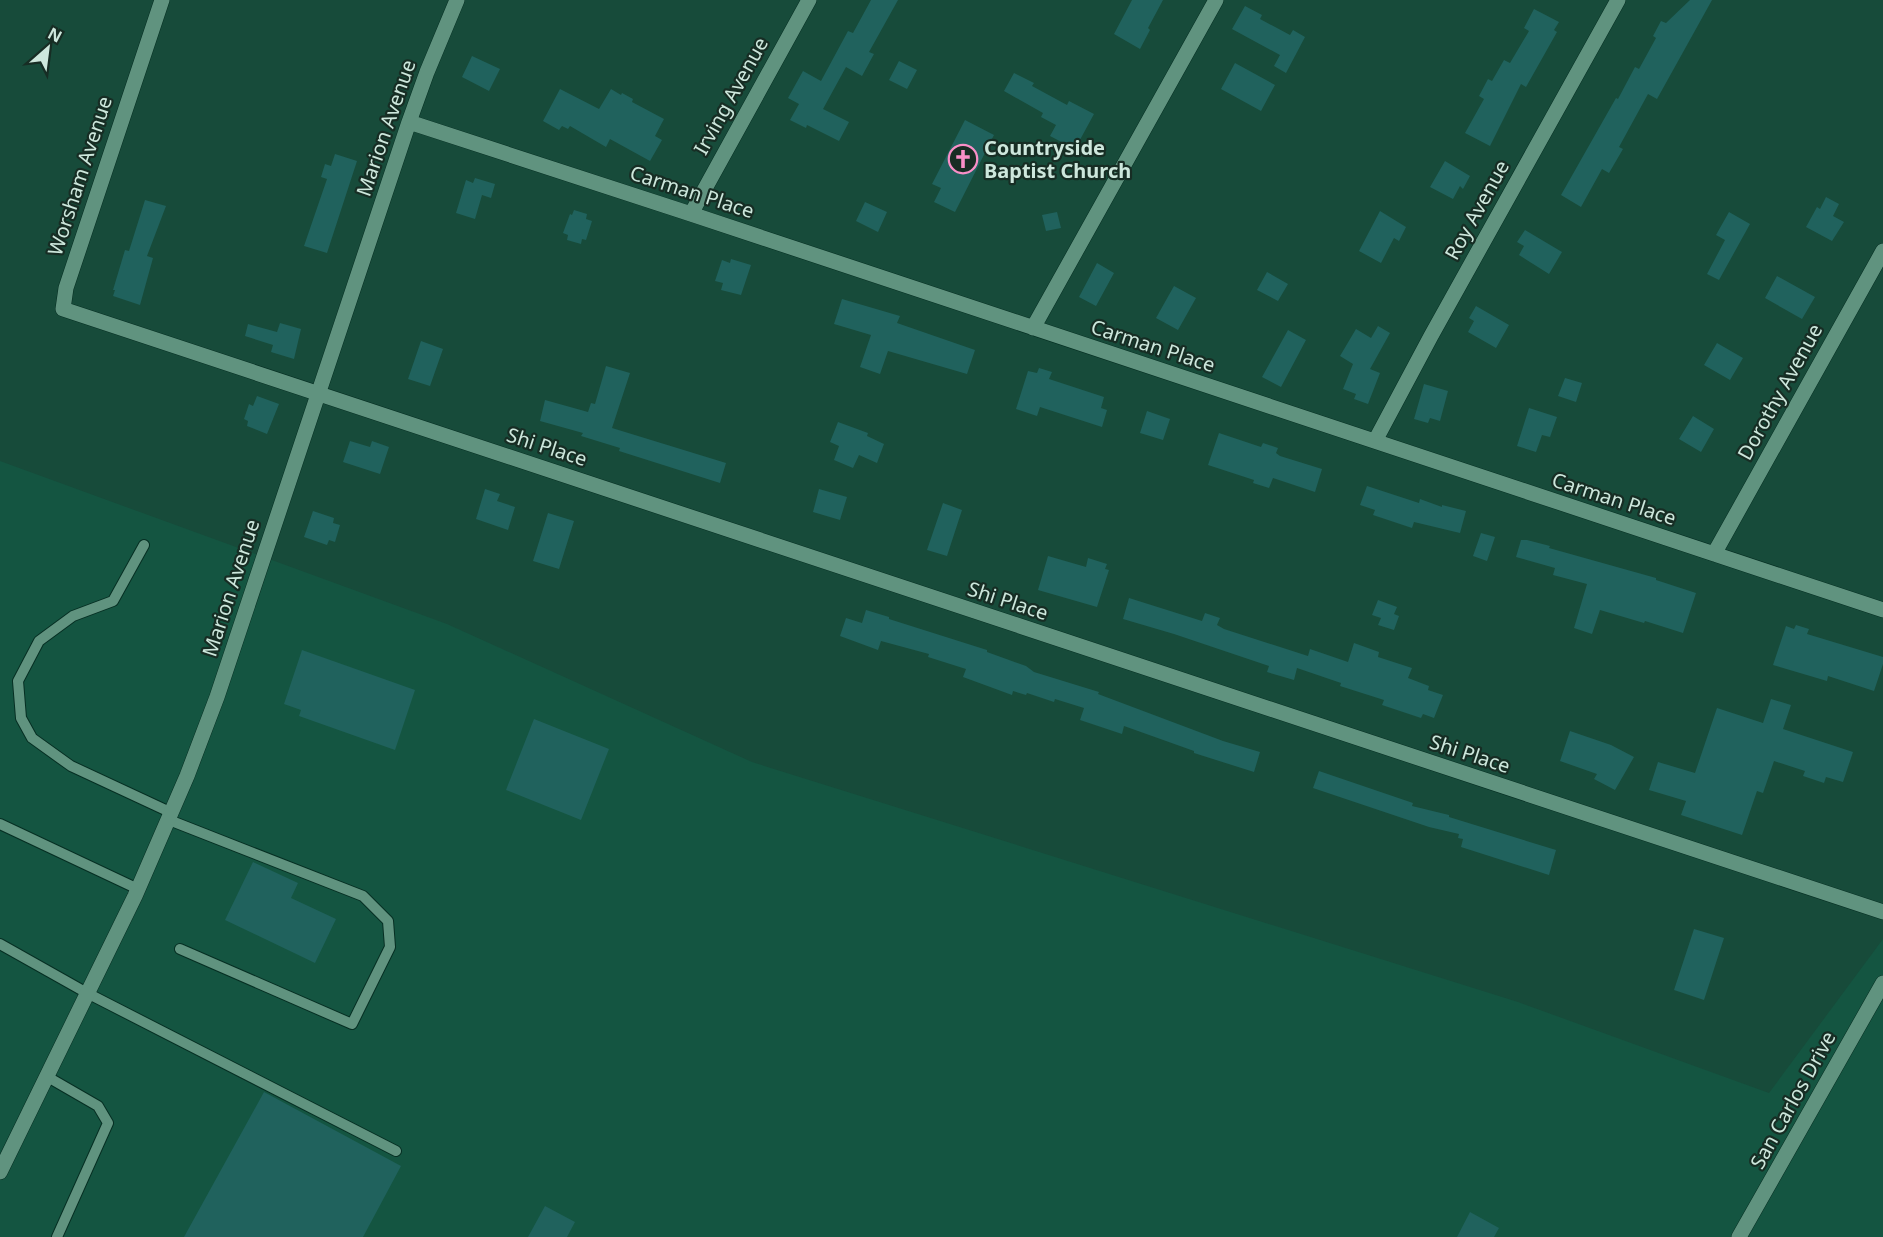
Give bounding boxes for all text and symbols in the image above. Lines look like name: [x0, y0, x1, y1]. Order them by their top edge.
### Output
north arrow: [18, 18, 78, 78]
text: N: [44, 22, 66, 48]
street label: Irving Avenue: [687, 32, 774, 159]
street label: Marion Avenue: [350, 56, 422, 200]
street label: Worsham Avenue: [41, 93, 118, 259]
place label: Countryside Baptist Church: [984, 134, 1131, 184]
church icon: Countryside Baptist Church: [947, 143, 979, 175]
street label: Roy Avenue: [1438, 155, 1515, 264]
street label: Carman Place: [627, 159, 758, 224]
street label: Carman Place: [1088, 313, 1219, 378]
street label: Dorothy Avenue: [1731, 319, 1828, 465]
street label: Shi Place: [503, 421, 591, 472]
street label: Carman Place: [1549, 466, 1680, 531]
street label: Marion Avenue: [196, 516, 265, 660]
street label: Shi Place: [964, 575, 1052, 626]
street label: Shi Place: [1426, 728, 1514, 779]
street label: San Carlos Drive: [1744, 1026, 1842, 1173]

